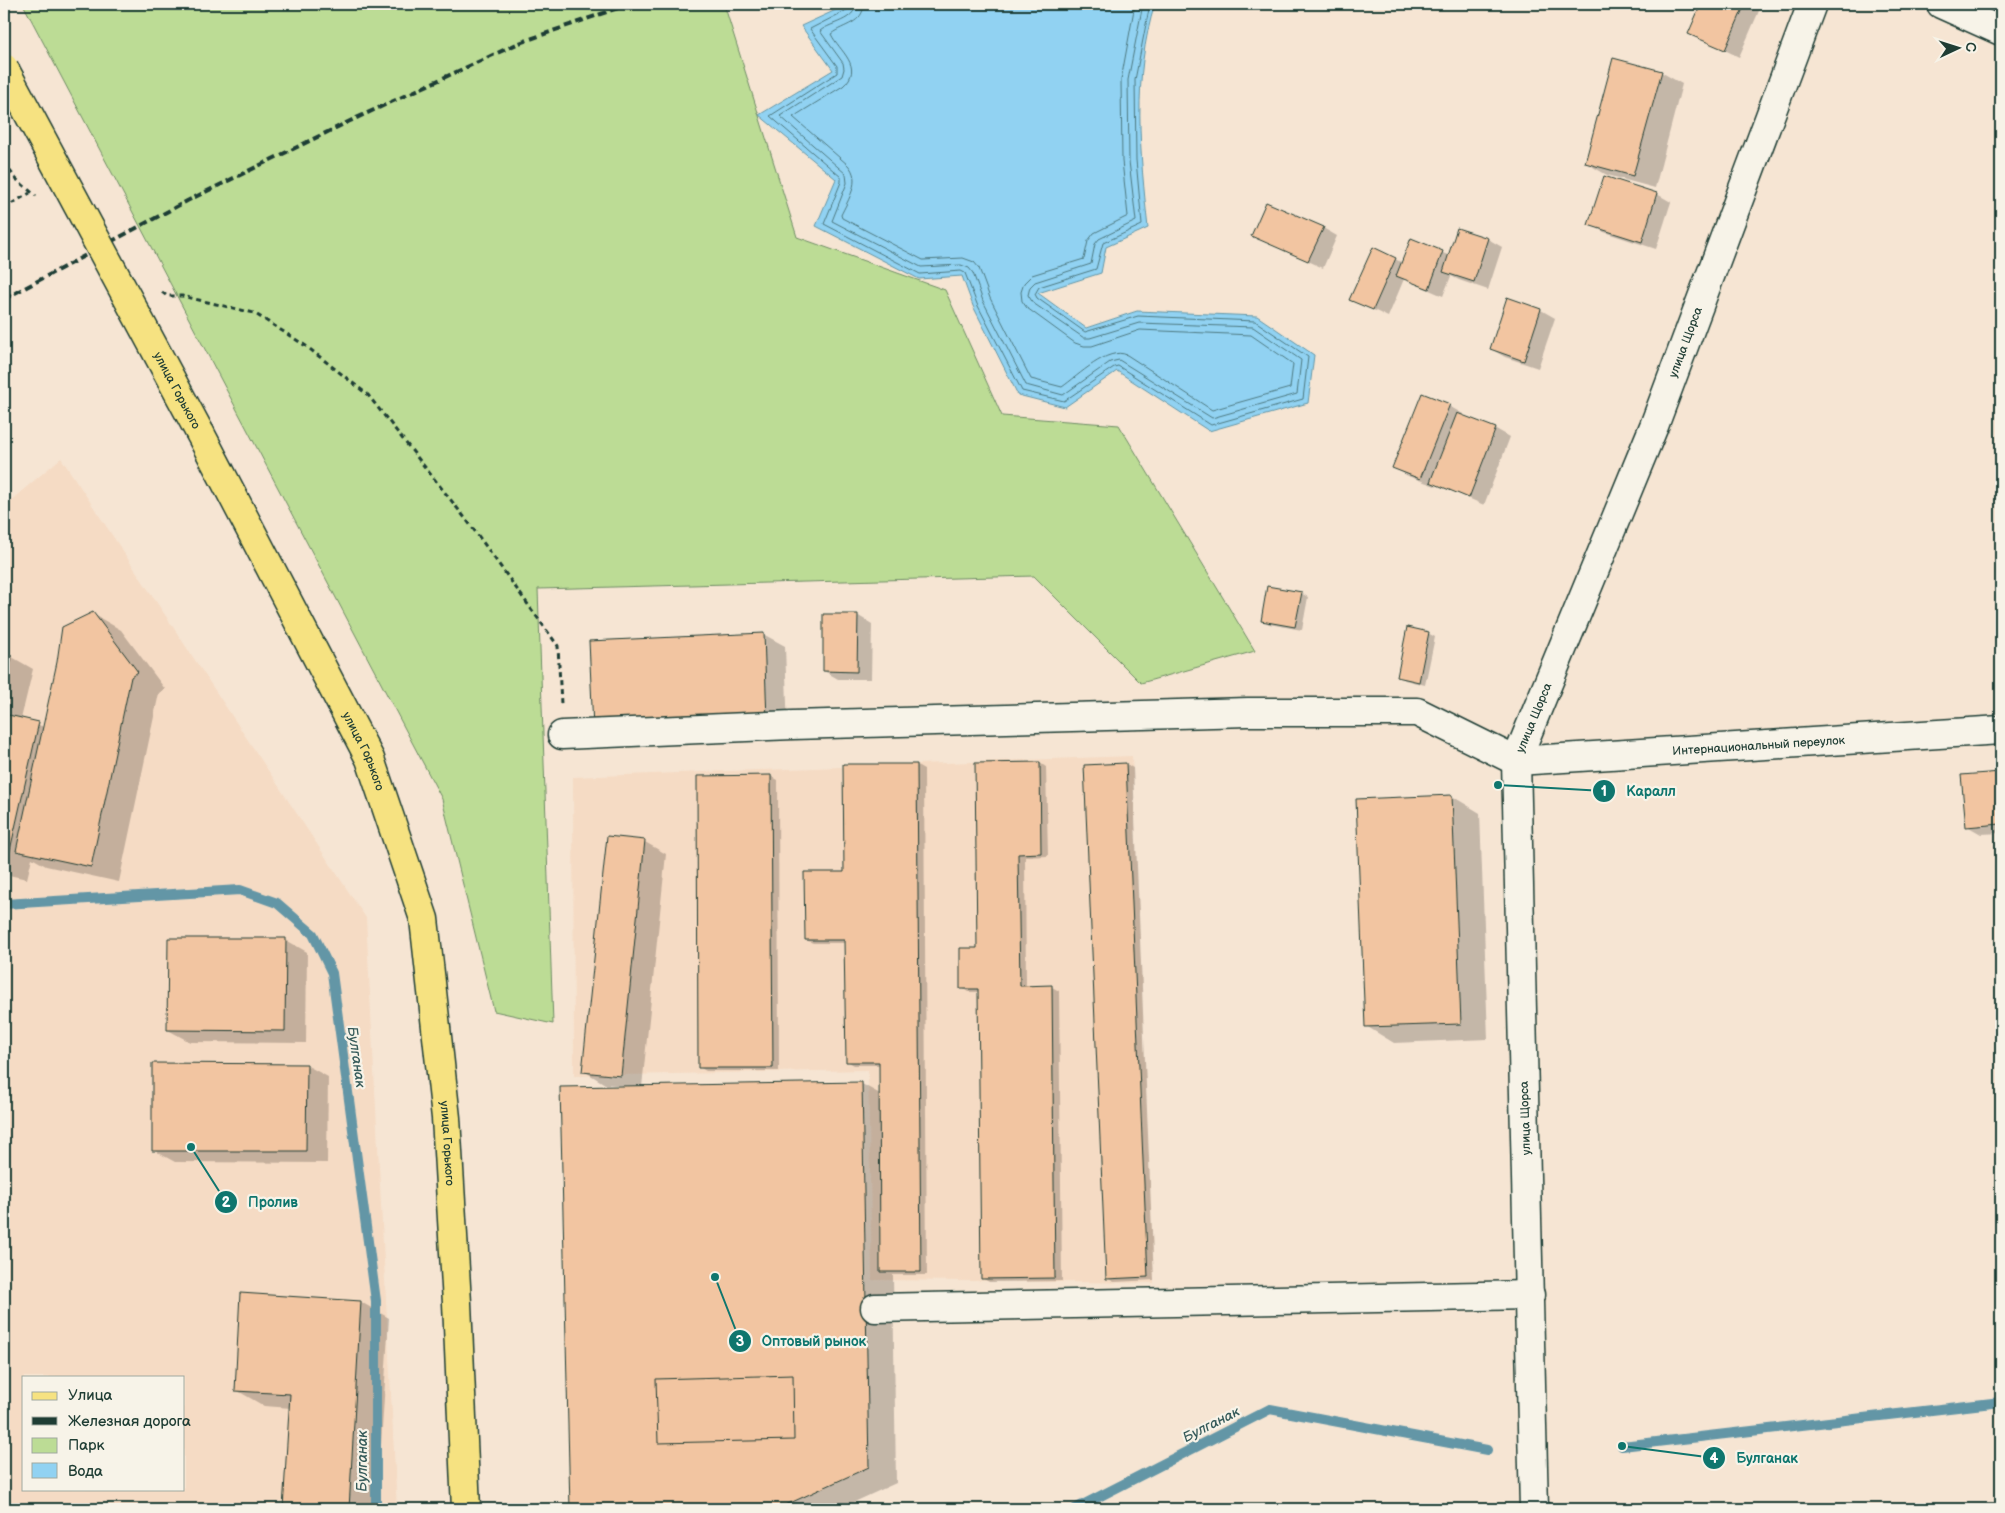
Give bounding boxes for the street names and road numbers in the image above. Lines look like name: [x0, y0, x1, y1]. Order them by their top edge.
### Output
street label: улица Щорса: [1666, 305, 1706, 380]
street label: улица Горького: [150, 350, 203, 432]
street label: улица Щорса: [1513, 681, 1555, 755]
street label: улица Горького: [339, 709, 387, 793]
street label: Интернациональный переулок: [1672, 733, 1846, 759]
street label: улица Щорса: [1517, 1081, 1534, 1155]
street label: улица Горького: [436, 1100, 457, 1186]

